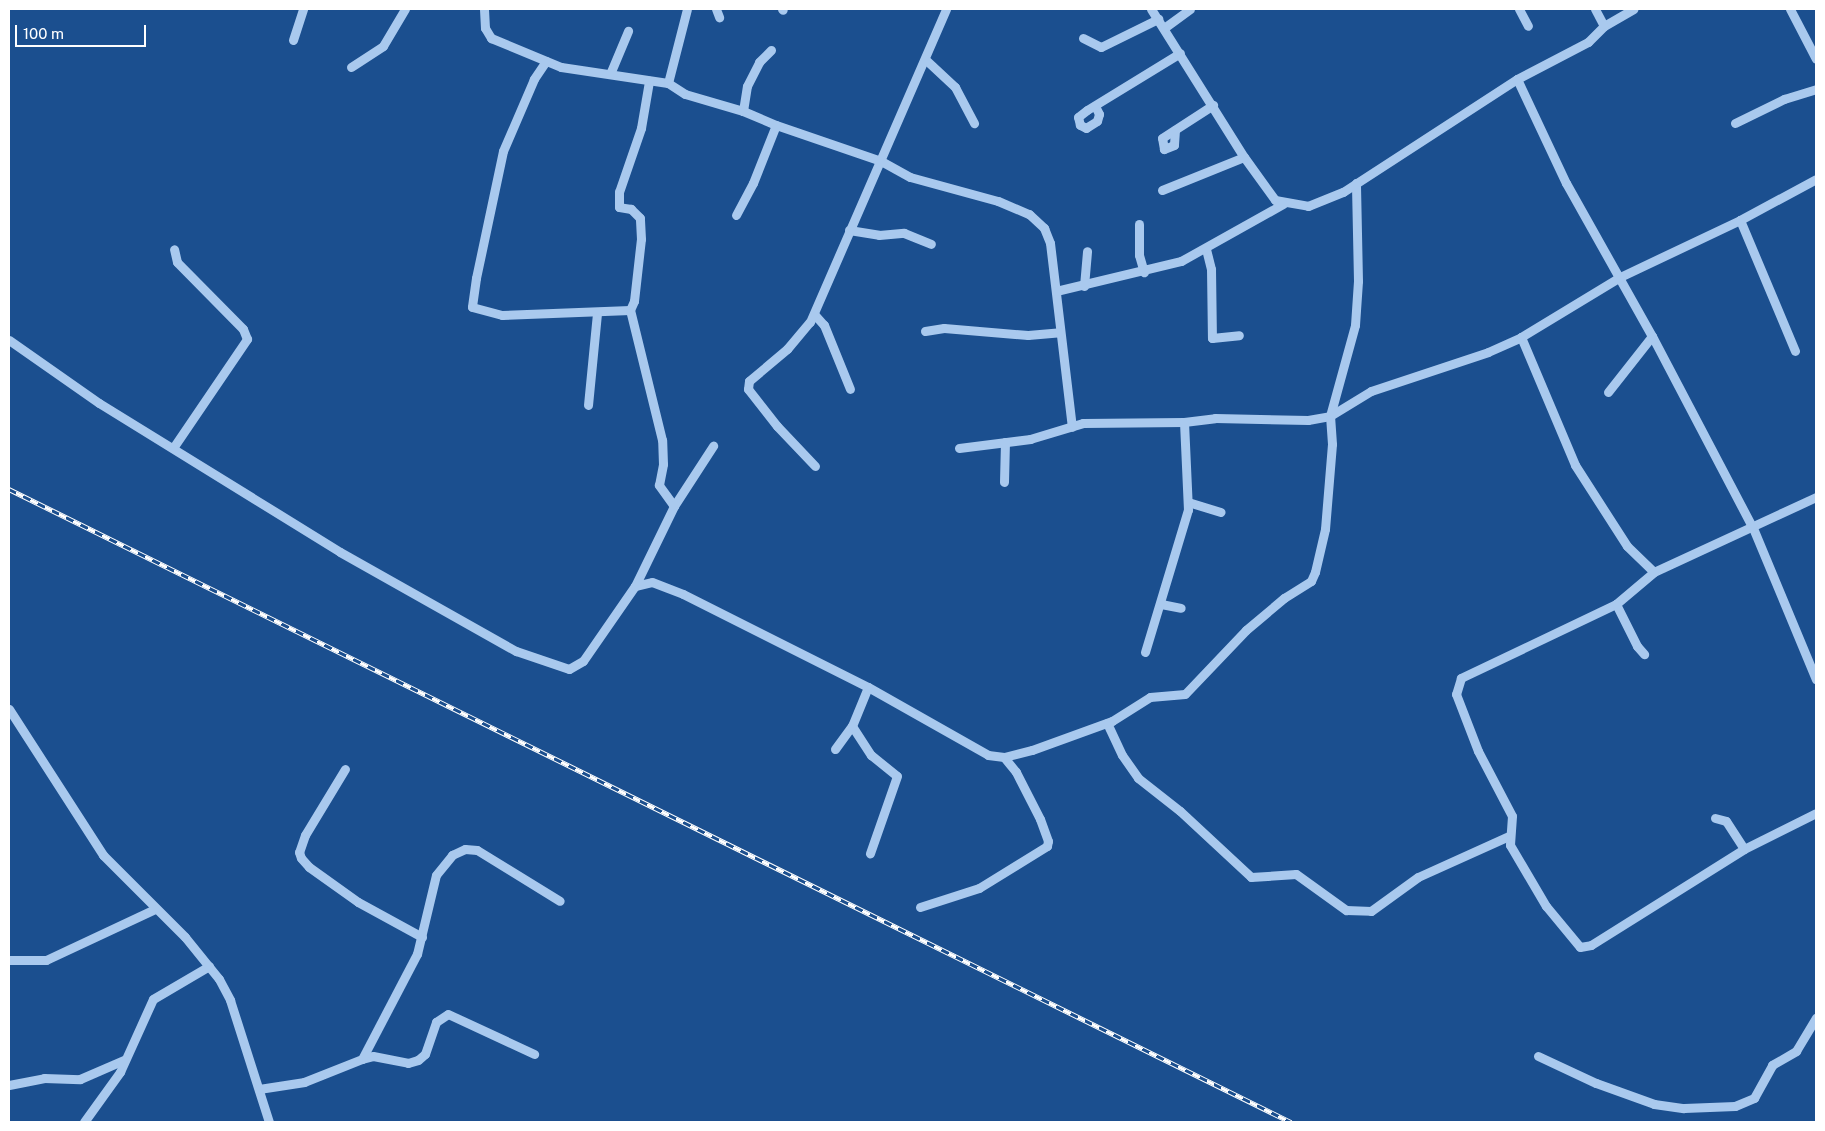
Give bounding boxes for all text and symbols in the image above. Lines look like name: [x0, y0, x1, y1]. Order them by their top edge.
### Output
scale bar: [18, 15, 149, 47]
text: 100 m: [23, 25, 64, 42]

